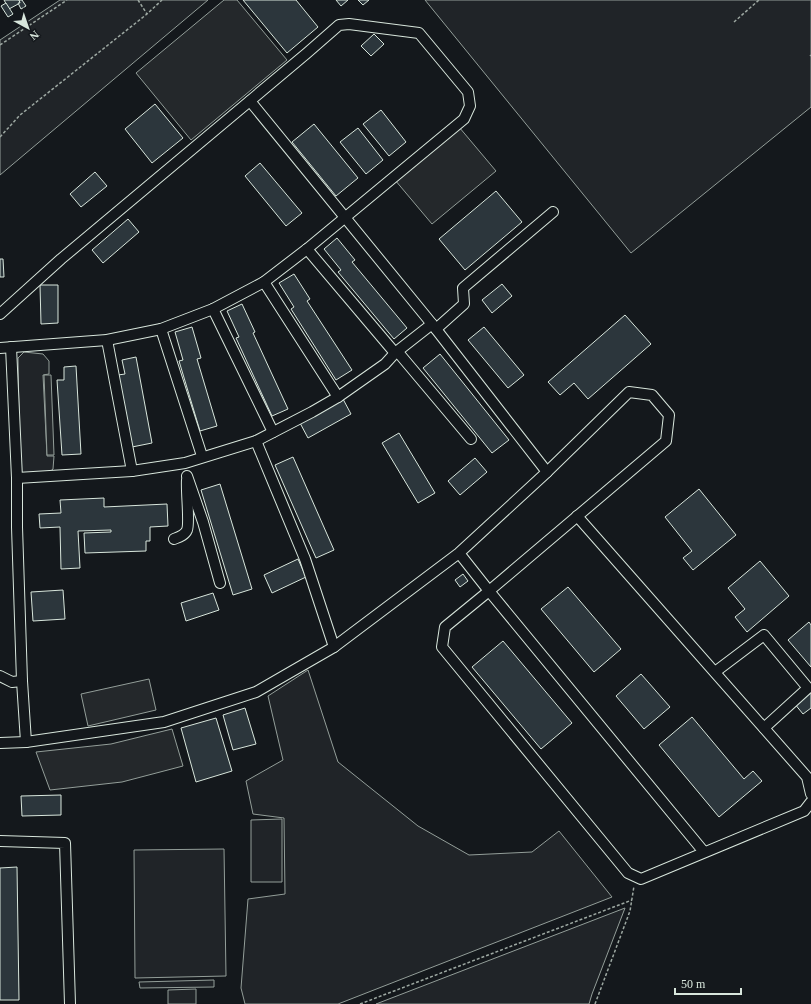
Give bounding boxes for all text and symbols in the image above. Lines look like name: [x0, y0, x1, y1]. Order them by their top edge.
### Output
north arrow: [8, 8, 48, 48]
text: N: [27, 29, 41, 43]
scale bar: [675, 970, 741, 996]
text: 50 m: [681, 977, 706, 991]

